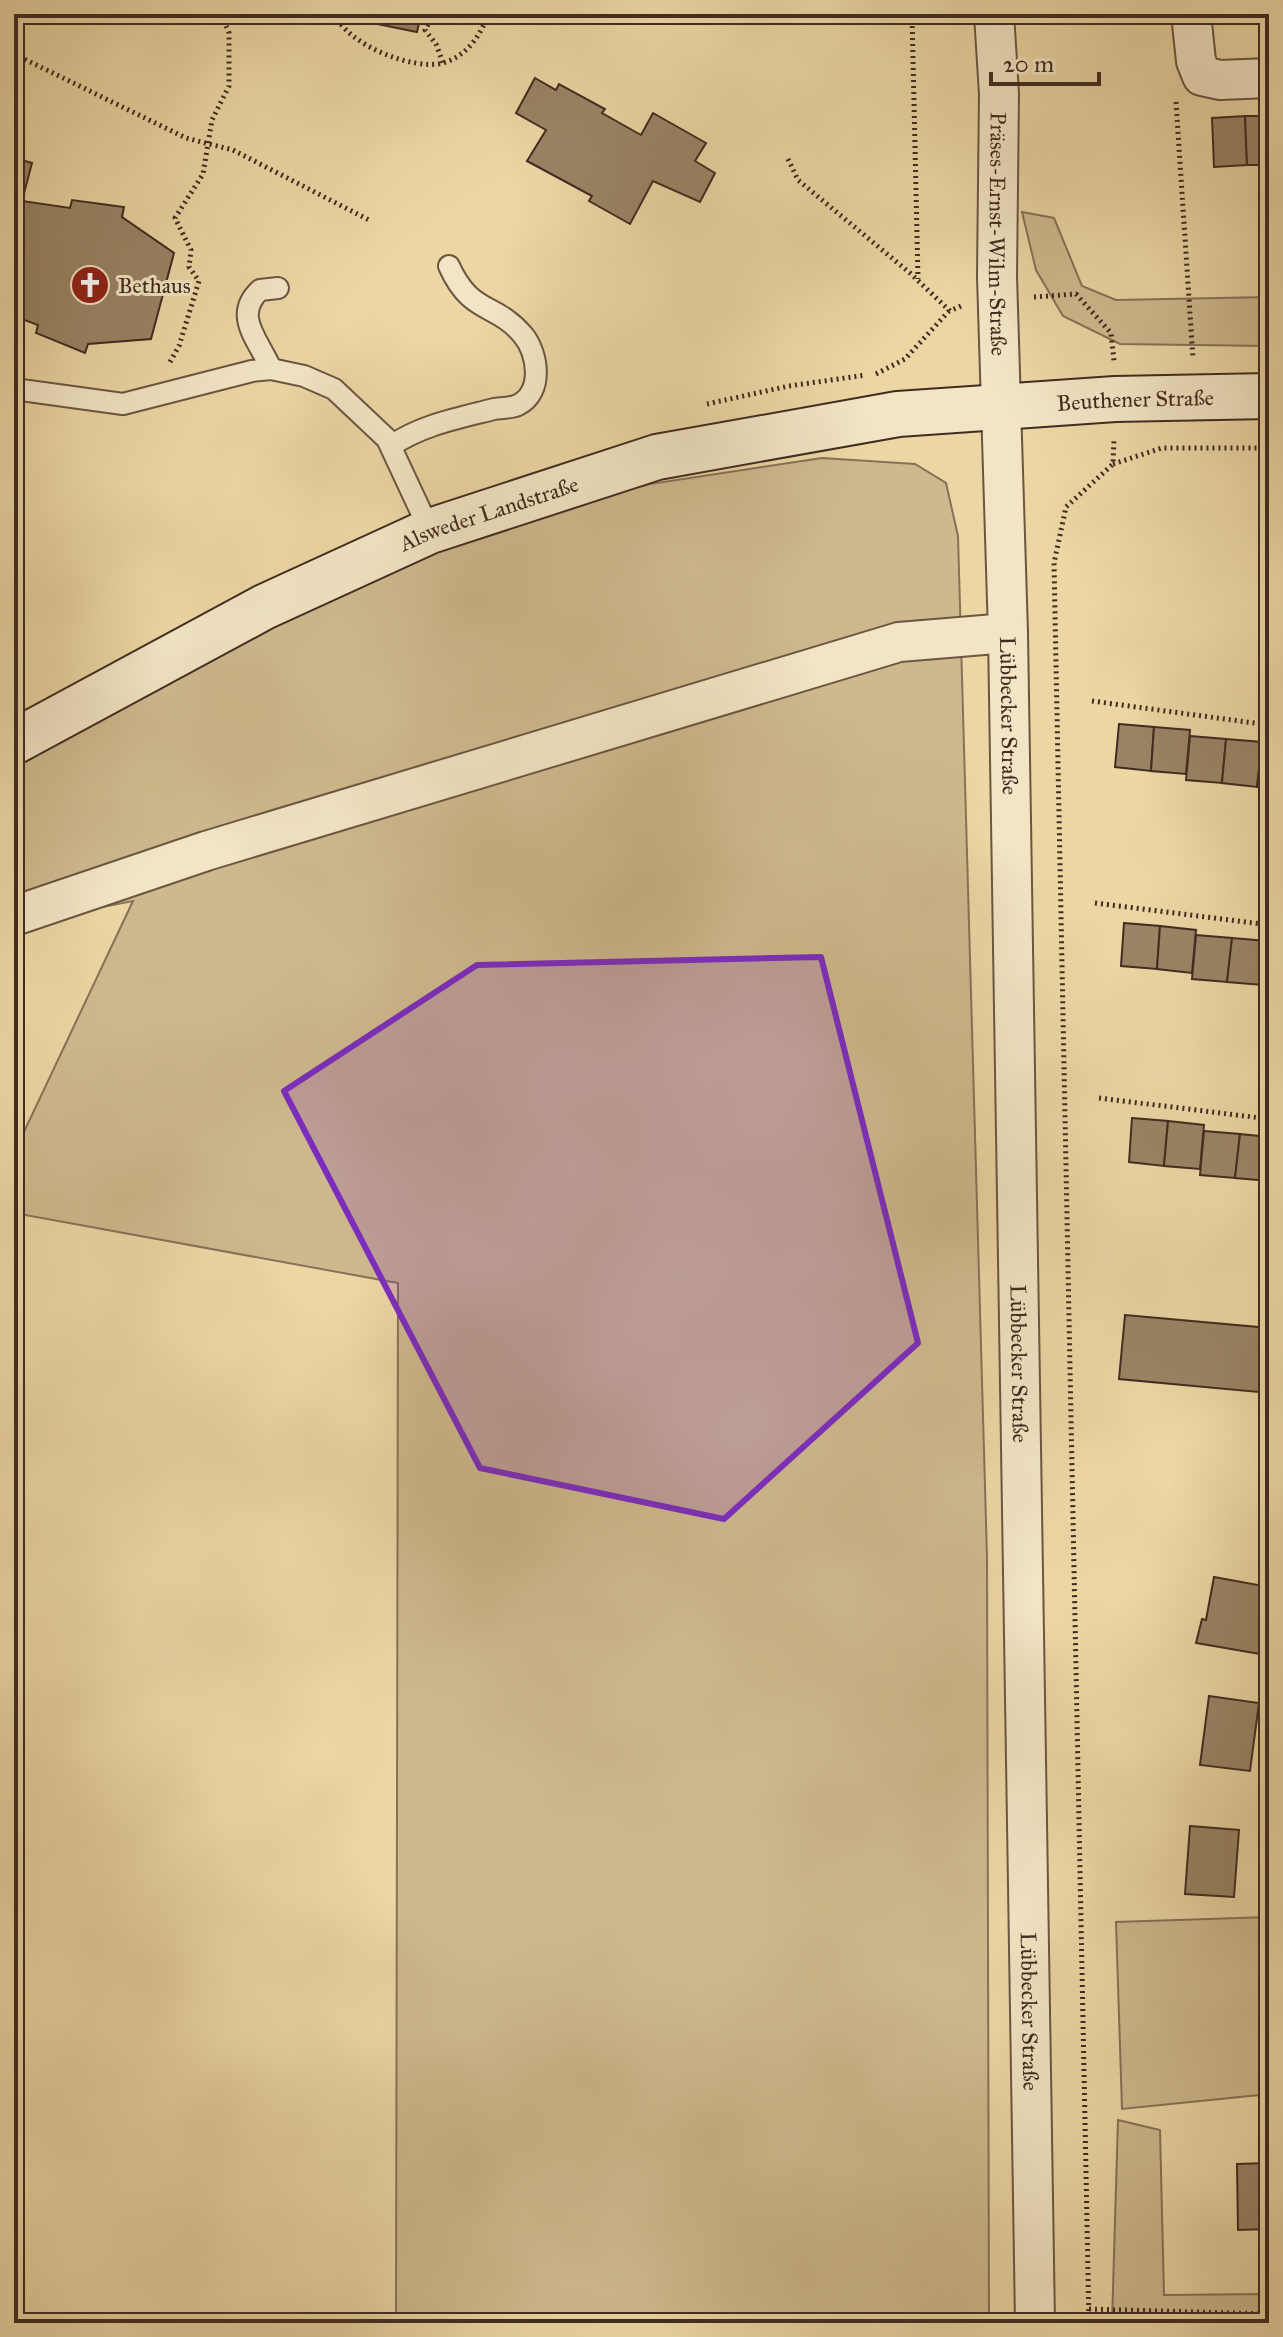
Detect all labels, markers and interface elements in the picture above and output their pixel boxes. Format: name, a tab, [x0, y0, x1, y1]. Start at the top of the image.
scale bar	[991, 36, 1099, 86]
text: 20 m	[1003, 49, 1054, 79]
street label: Präses-Ernst-Wilm-Straße	[983, 112, 1012, 356]
church icon: Bethaus	[69, 264, 111, 306]
place label: Bethaus	[118, 272, 191, 299]
street label: Beuthener Straße	[1056, 384, 1214, 417]
street label: Alsweder Landstraße	[394, 471, 582, 558]
street label: Lübbecker Straße	[994, 636, 1024, 795]
street label: Lübbecker Straße	[1004, 1284, 1034, 1443]
street label: Lübbecker Straße	[1015, 1932, 1044, 2091]

